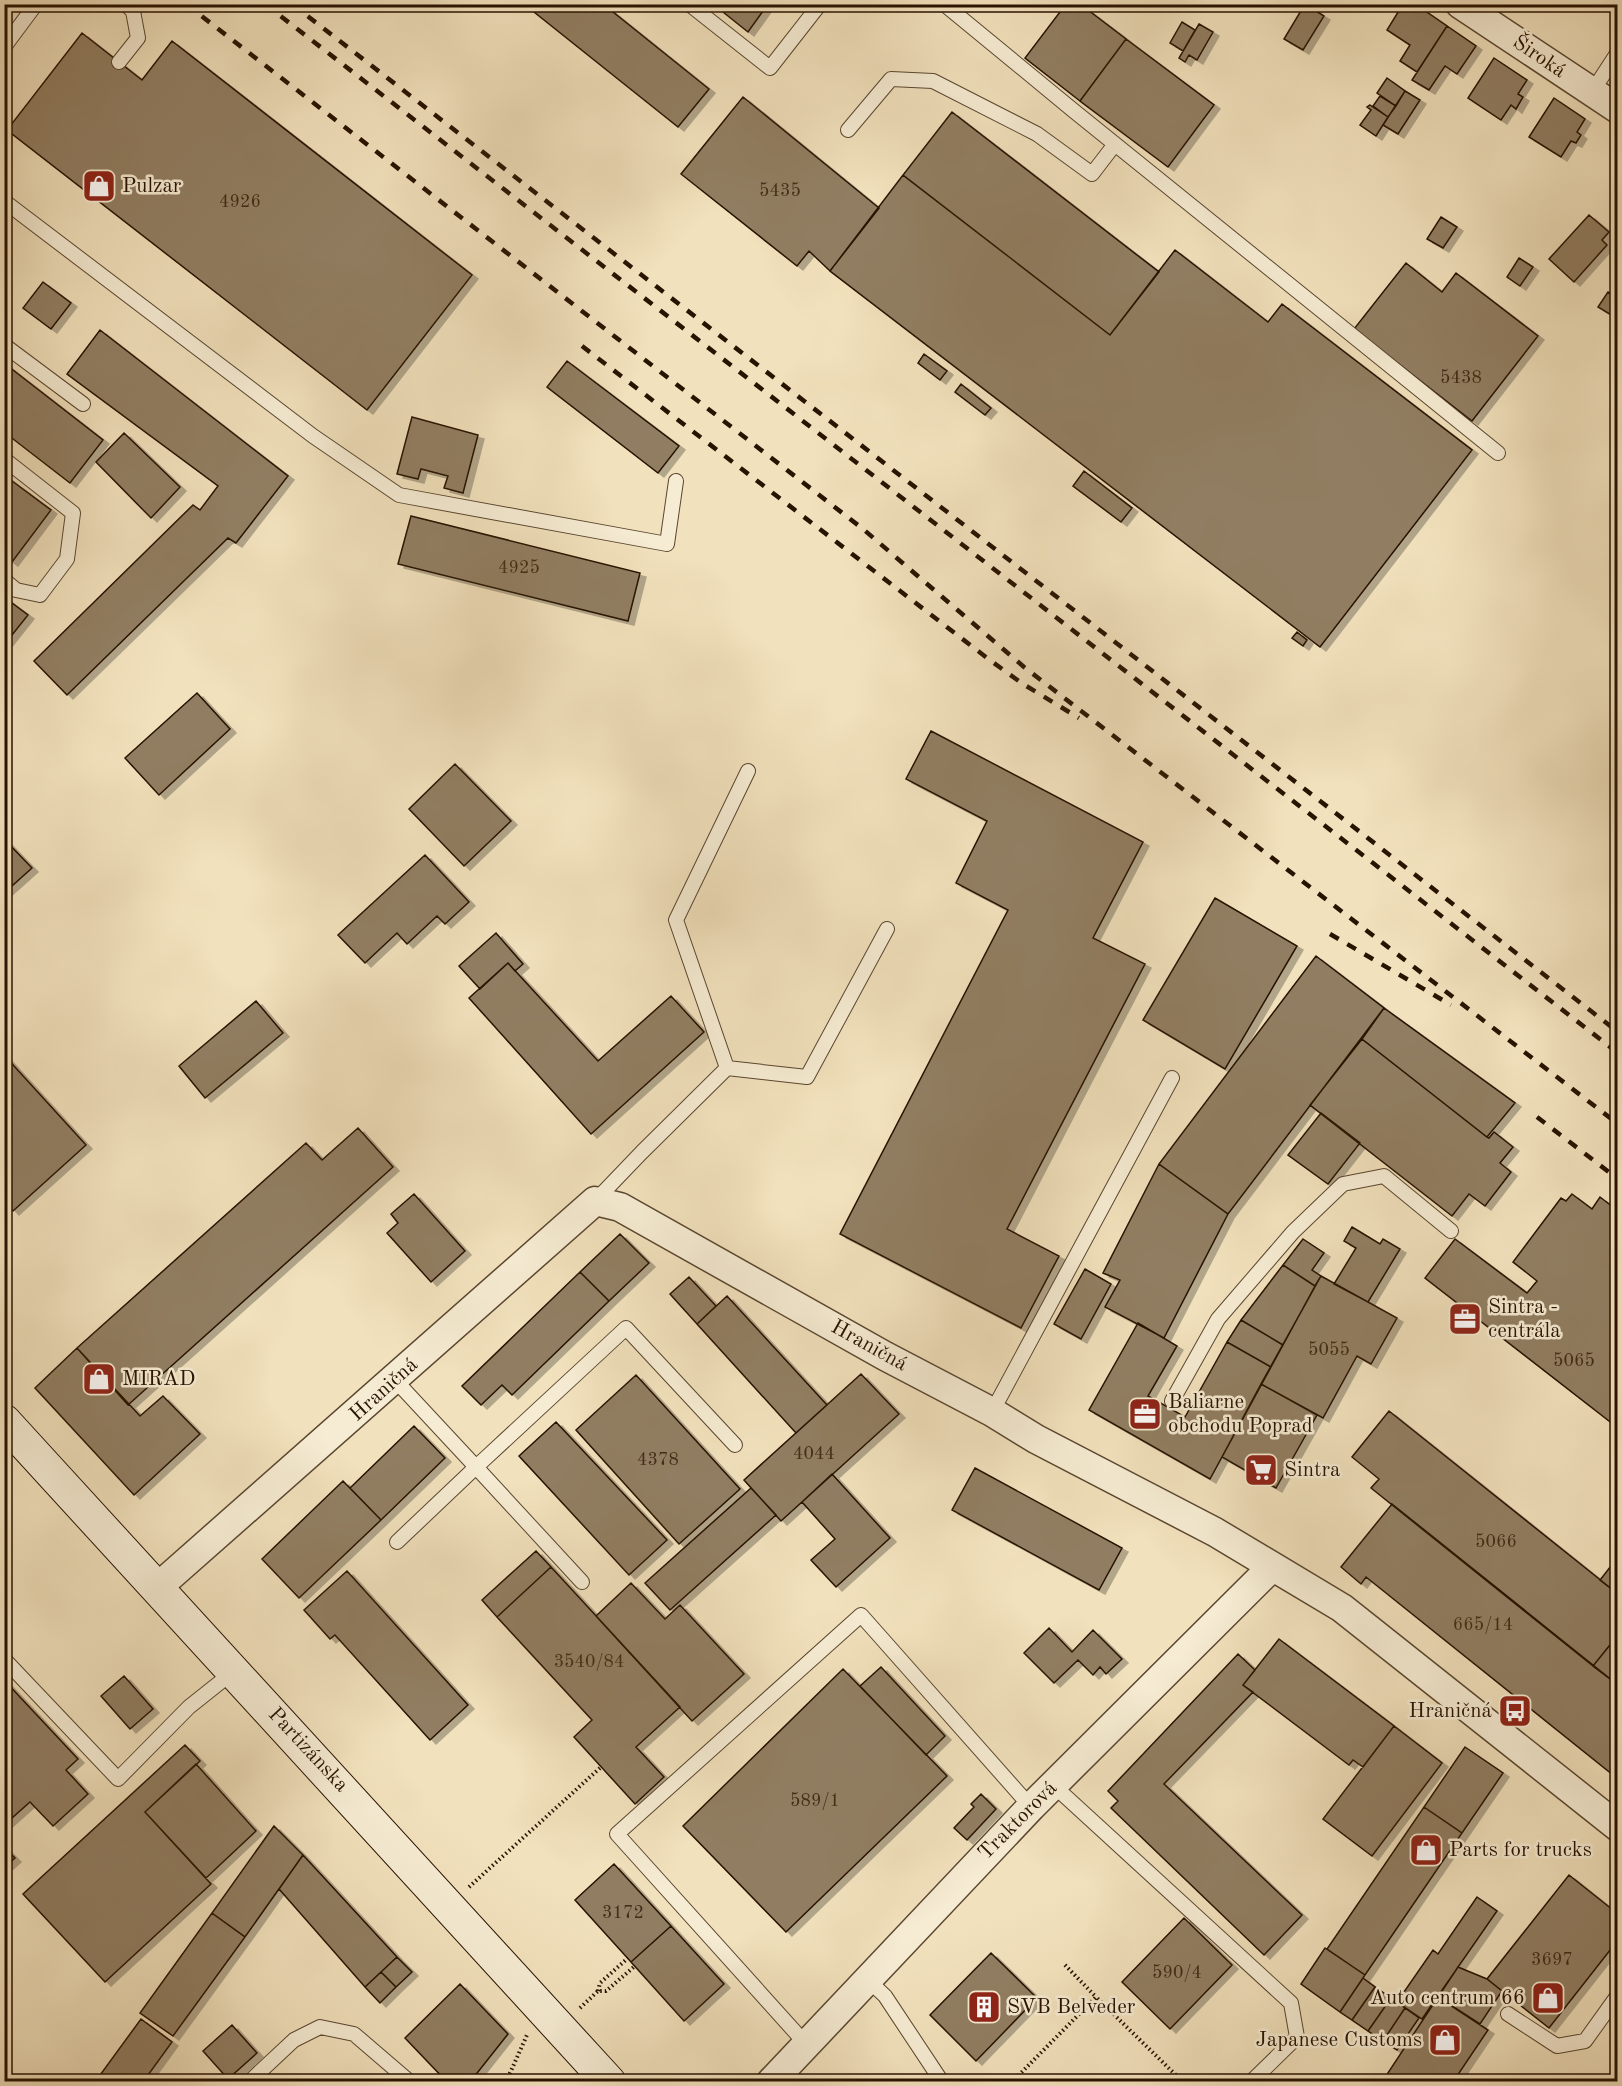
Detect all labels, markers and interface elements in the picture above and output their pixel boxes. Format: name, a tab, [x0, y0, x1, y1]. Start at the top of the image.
street label: Široká	[1509, 28, 1572, 82]
shop icon: Pulzar	[81, 168, 117, 204]
place label: Pulzar	[122, 176, 182, 197]
house number: 5435	[759, 182, 801, 200]
house number: 4926	[219, 193, 261, 211]
house number: 5438	[1440, 369, 1482, 387]
house number: 4925	[498, 559, 540, 577]
place label: Sintra - centrála	[1488, 1297, 1561, 1342]
office icon: Sintra - centrála	[1447, 1301, 1483, 1337]
street label: Hraničná	[827, 1317, 911, 1375]
house number: 5055	[1308, 1341, 1350, 1359]
house number: 5065	[1553, 1352, 1595, 1370]
street label: Hraničná	[346, 1354, 422, 1426]
shop icon: MIRAD	[81, 1361, 117, 1397]
place label: MIRAD	[122, 1369, 195, 1390]
place label: Baliarne obchodu Poprad	[1168, 1392, 1313, 1437]
office icon: Baliarne obchodu Poprad	[1127, 1396, 1163, 1432]
house number: 4044	[793, 1445, 835, 1463]
house number: 4378	[637, 1451, 679, 1469]
supermarket icon: Sintra	[1243, 1452, 1279, 1488]
place label: Sintra	[1284, 1460, 1340, 1481]
house number: 5066	[1475, 1533, 1517, 1551]
house number: 665/14	[1453, 1616, 1513, 1634]
house number: 3540/84	[554, 1653, 624, 1671]
bus stop icon: Hraničná	[1497, 1693, 1533, 1729]
place label: Hraničná	[1409, 1701, 1492, 1722]
street label: Partizánska	[264, 1704, 352, 1796]
street label: Traktorová	[975, 1778, 1061, 1864]
house number: 589/1	[790, 1792, 840, 1810]
shop icon: Parts for trucks	[1408, 1832, 1444, 1868]
place label: Parts for trucks	[1449, 1840, 1592, 1861]
house number: 3172	[602, 1904, 644, 1922]
house number: 3697	[1531, 1951, 1573, 1969]
house number: 590/4	[1152, 1964, 1202, 1982]
shop icon: Auto centrum 66	[1530, 1980, 1566, 2016]
place label: Auto centrum 66	[1370, 1988, 1525, 2009]
building icon: SVB Belveder	[966, 1989, 1002, 2025]
place label: SVB Belveder	[1007, 1997, 1136, 2018]
shop icon: Japanese Customs	[1427, 2022, 1463, 2058]
place label: Japanese Customs	[1255, 2030, 1422, 2051]

